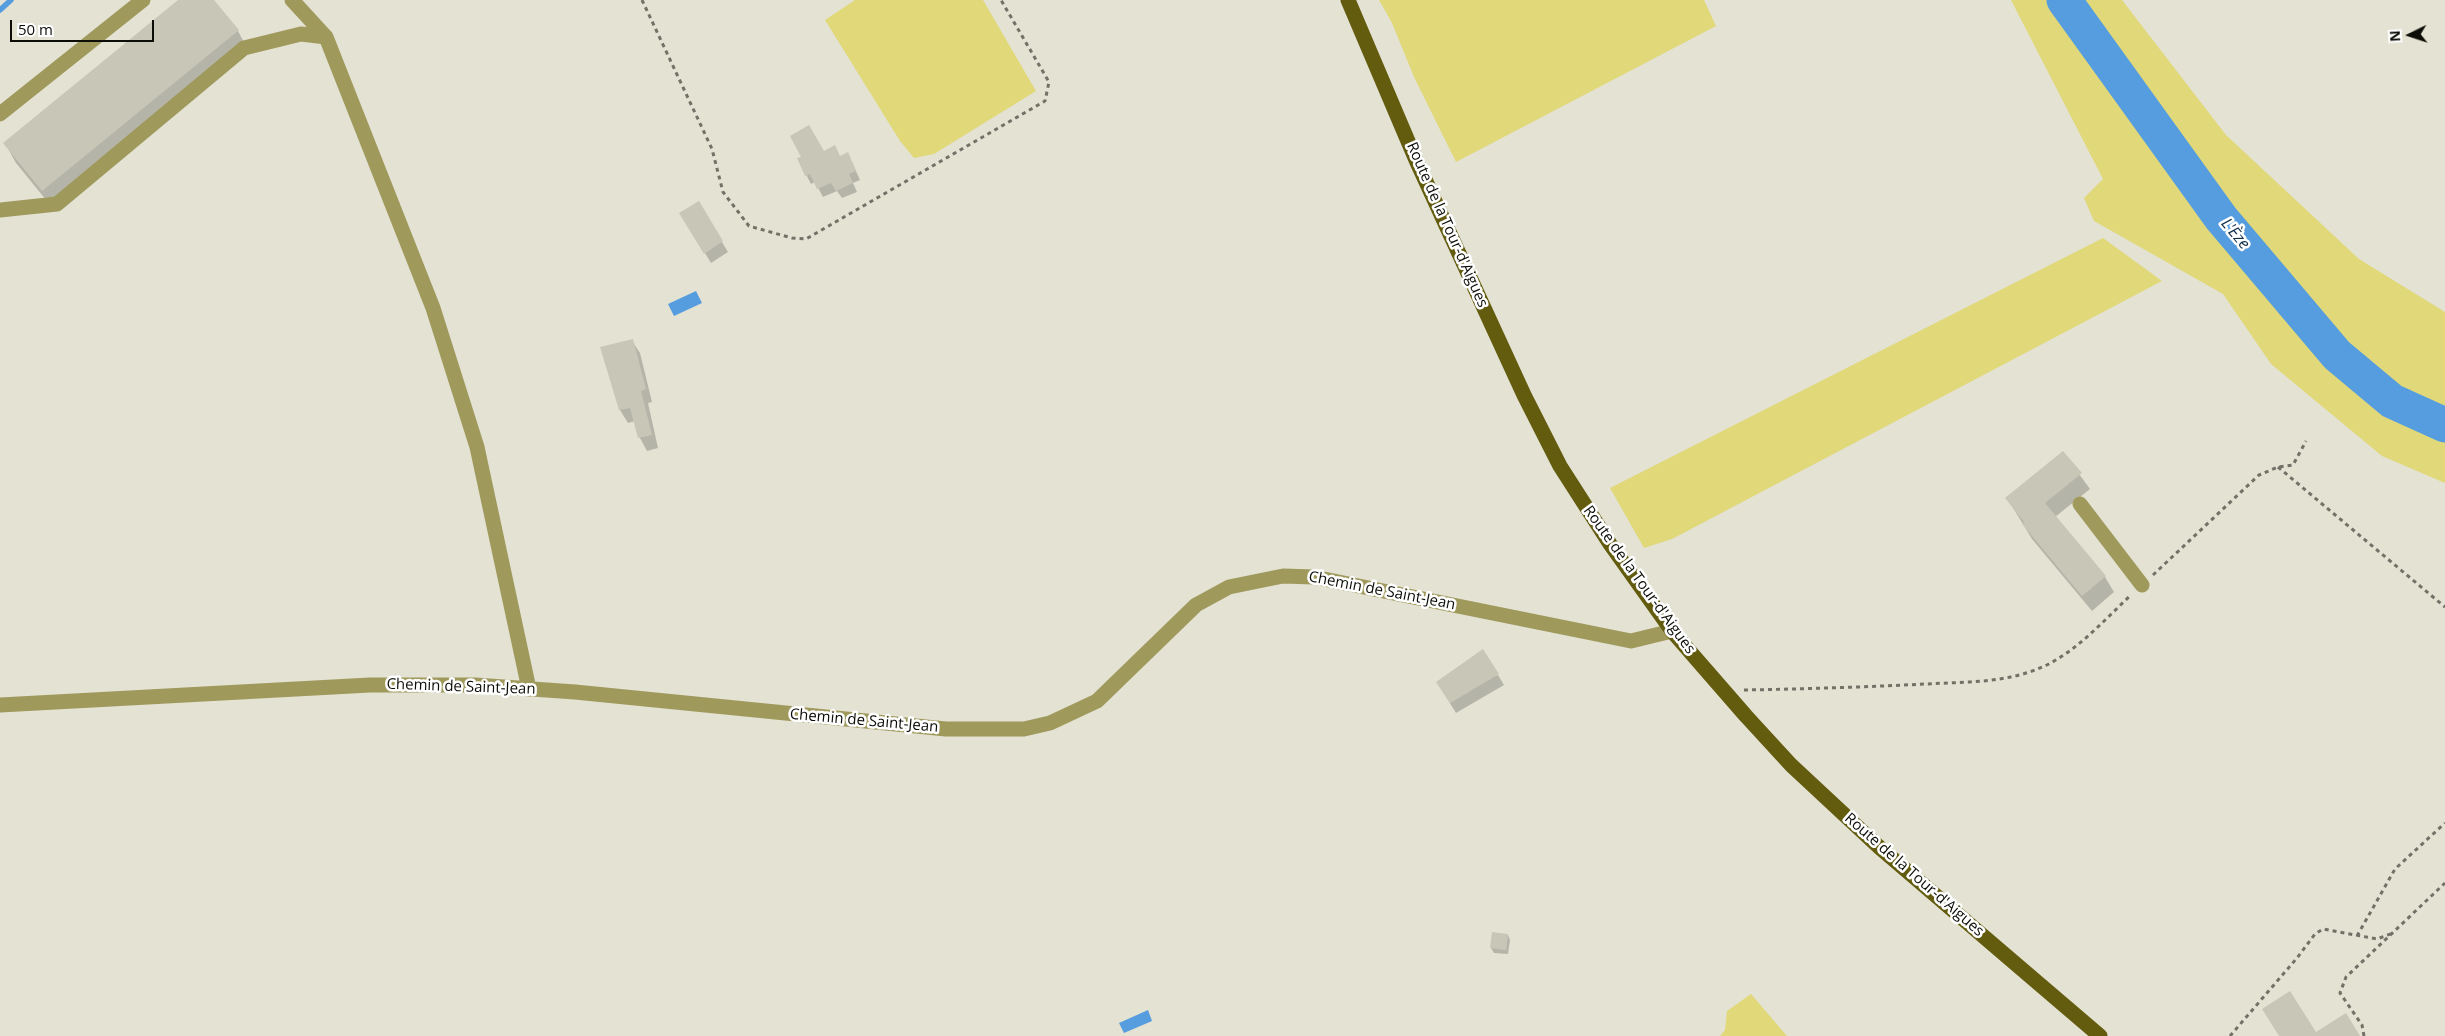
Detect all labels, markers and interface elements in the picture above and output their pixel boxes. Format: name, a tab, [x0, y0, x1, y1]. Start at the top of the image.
scale bar	[12, 10, 156, 42]
north arrow	[2385, 10, 2435, 60]
text: 50 m	[18, 19, 53, 39]
text: N	[2385, 30, 2404, 42]
street label: Route de la Tour-d'Aigues	[1402, 140, 1492, 310]
water label: L'Èze	[2217, 215, 2253, 253]
street label: Route de la Tour-d'Aigues	[1579, 502, 1699, 658]
street label: Chemin de Saint-Jean	[1307, 568, 1457, 614]
street label: Chemin de Saint-Jean	[386, 675, 536, 699]
street label: Chemin de Saint-Jean	[789, 706, 939, 736]
street label: Route de la Tour-d'Aigues	[1841, 810, 1987, 940]

